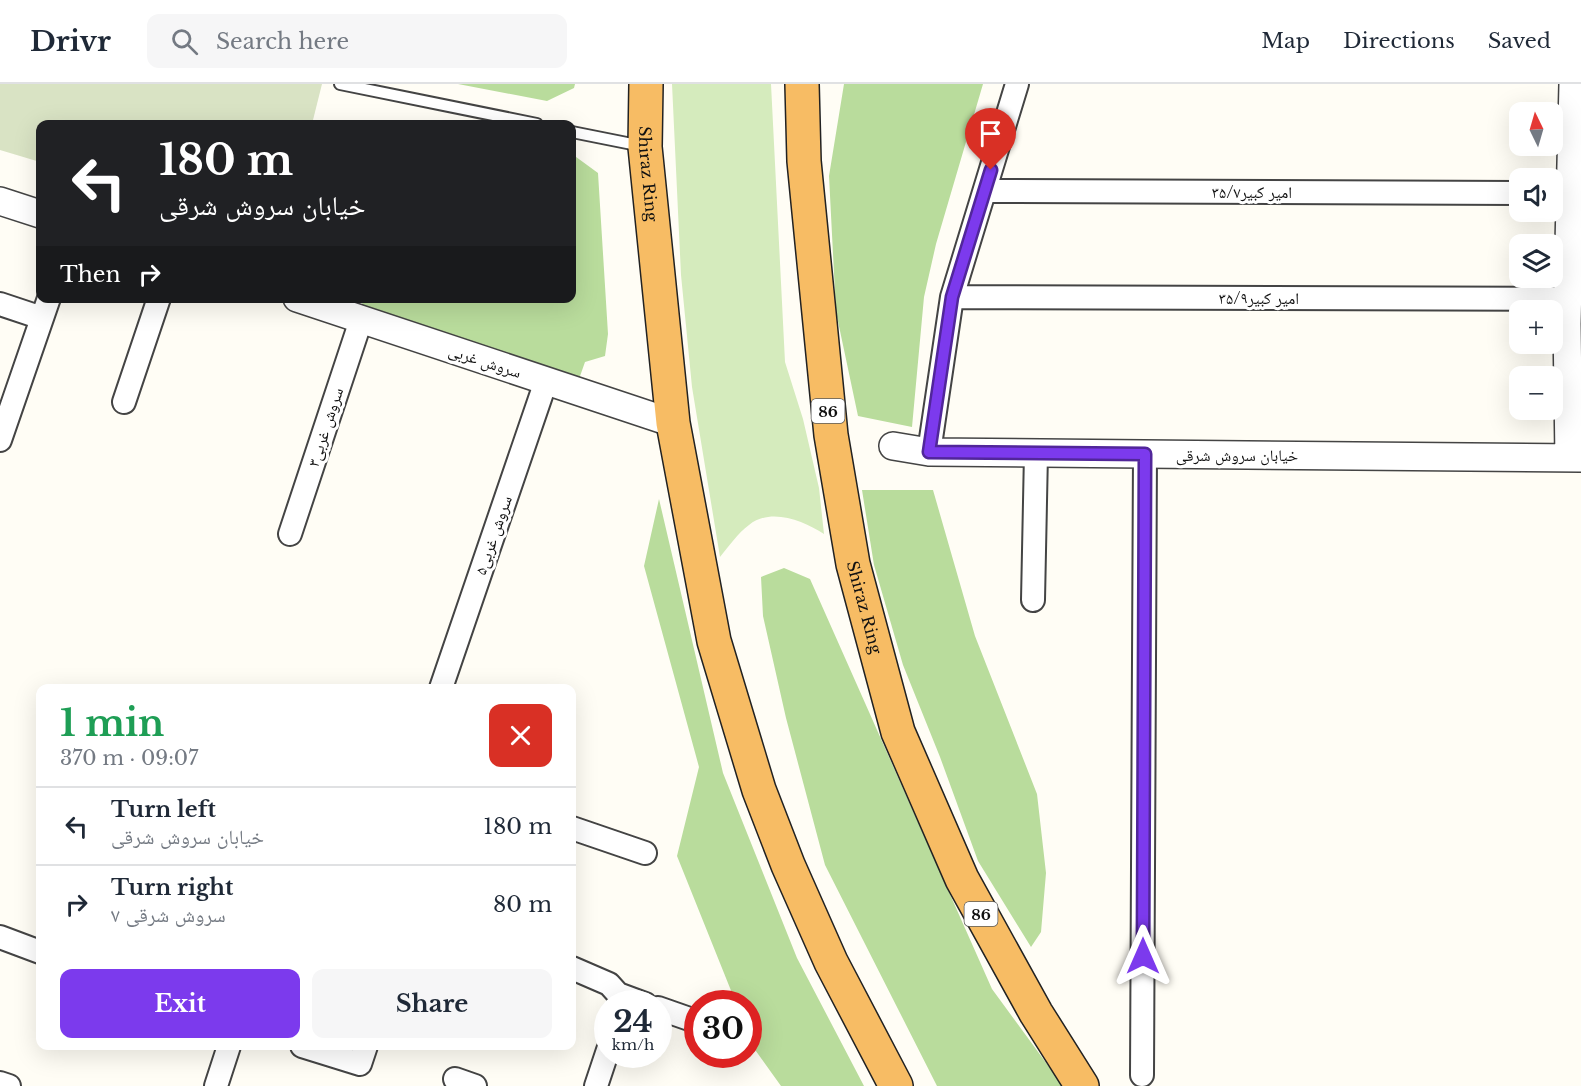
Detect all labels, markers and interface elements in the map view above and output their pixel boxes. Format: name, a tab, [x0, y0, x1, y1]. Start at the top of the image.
search box	[147, 14, 567, 68]
text: Drivr	[30, 24, 111, 59]
icon: search	[168, 25, 201, 58]
text: Search here	[216, 28, 349, 55]
text: Map	[1261, 28, 1310, 54]
text: Directions	[1343, 28, 1455, 54]
text: Saved	[1488, 28, 1551, 54]
north arrow	[1509, 102, 1563, 156]
map controls	[1509, 102, 1563, 420]
pin	[965, 108, 1016, 170]
icon: arrive	[974, 117, 1007, 150]
street label: Shiraz Ring	[635, 126, 663, 223]
text: 180 m	[159, 134, 293, 186]
icon: left	[60, 144, 138, 222]
button: sound	[1509, 168, 1563, 222]
street label: امیر کبیر۳۵/۷	[1212, 182, 1292, 202]
text: خیابان سروش شرقی	[159, 189, 366, 222]
button: layers	[1509, 234, 1563, 288]
icon: right	[133, 258, 166, 291]
text: Then	[60, 261, 121, 288]
street label: امیر کبیر۳۵/۹	[1219, 288, 1299, 308]
button: +	[1509, 300, 1563, 354]
street label: سروش غربی	[446, 340, 524, 383]
button: −	[1509, 366, 1563, 420]
street label: سروش غربی۳	[303, 385, 348, 470]
road number: 86	[812, 399, 844, 423]
street label: خیابان سروش شرقی	[1176, 445, 1298, 466]
street label: سروش غربی۵	[470, 493, 517, 578]
street label: Shiraz Ring	[843, 559, 887, 656]
text: 1 min	[60, 701, 164, 746]
button: close	[489, 704, 552, 767]
text: 370 m · 09:07	[60, 746, 198, 770]
text: Turn left	[111, 796, 216, 823]
icon: left	[60, 810, 93, 843]
text: 180 m	[483, 813, 552, 840]
text: خیابان سروش شرقی	[111, 825, 264, 849]
text: Turn right	[111, 874, 233, 901]
icon: right	[60, 888, 93, 921]
text: 80 m	[493, 891, 552, 918]
road number: 86	[964, 902, 998, 926]
text: سروش شرقی ۷	[111, 903, 226, 927]
position arrow	[1111, 924, 1175, 988]
button: Exit	[60, 969, 300, 1038]
button: Share	[312, 969, 552, 1038]
speed limit sign: 30	[684, 990, 762, 1068]
text: 24	[613, 1003, 653, 1040]
text: km/h	[612, 1035, 654, 1054]

